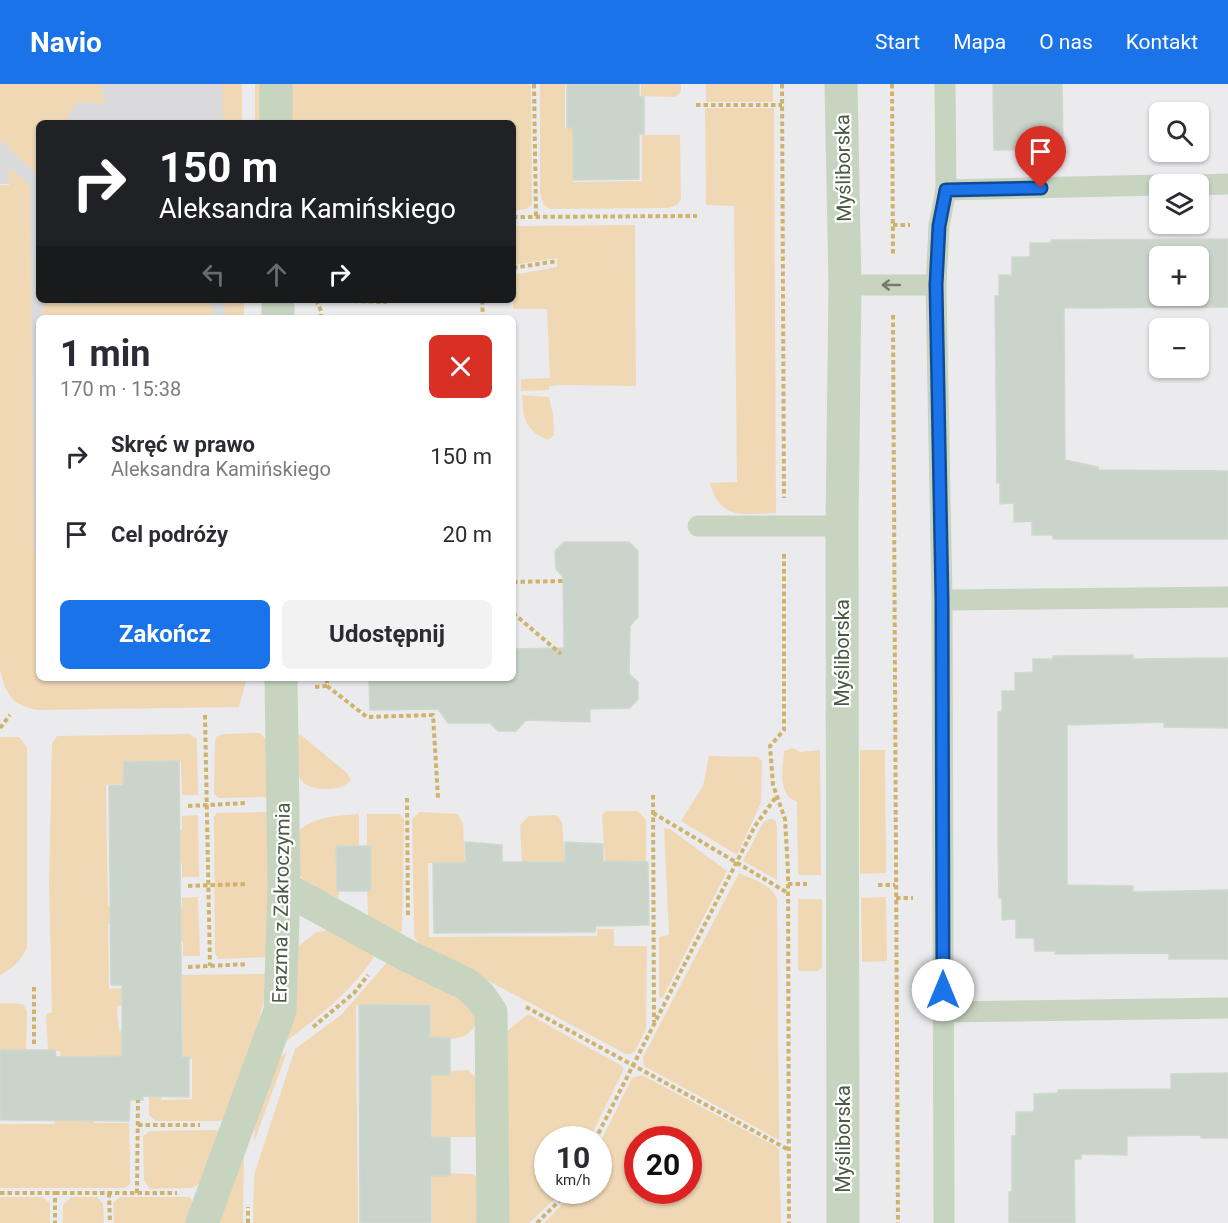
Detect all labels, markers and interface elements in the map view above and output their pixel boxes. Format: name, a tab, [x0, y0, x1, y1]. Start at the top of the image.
text: Navio	[30, 26, 102, 59]
text: Start	[875, 30, 920, 54]
text: Mapa	[953, 30, 1006, 54]
text: O nas	[1039, 30, 1093, 54]
text: Kontakt	[1126, 30, 1198, 54]
map controls	[1149, 102, 1209, 378]
button: search	[1149, 102, 1209, 162]
street label: Myśliborska	[830, 114, 856, 222]
pin	[1015, 126, 1066, 188]
icon: arrive	[1024, 135, 1057, 168]
text: 150 m	[159, 143, 278, 192]
icon: right	[60, 144, 138, 222]
button: layers	[1149, 174, 1209, 234]
text: Aleksandra Kamińskiego	[159, 193, 456, 225]
button: +	[1149, 246, 1209, 306]
icon: left	[197, 258, 230, 291]
icon: ahead	[260, 258, 293, 291]
icon: right	[323, 258, 356, 291]
one-way arrow	[881, 279, 901, 291]
button: −	[1149, 318, 1209, 378]
text: 1 min	[60, 333, 151, 375]
button: close	[429, 335, 492, 398]
text: 170 m · 15:38	[60, 377, 181, 401]
text: Skręć w prawo	[111, 432, 255, 457]
icon: right	[60, 440, 93, 473]
text: 150 m	[430, 444, 492, 469]
text: Aleksandra Kamińskiego	[111, 457, 331, 481]
icon: arrive	[60, 518, 93, 551]
text: Cel podróży	[111, 522, 228, 547]
text: 20 m	[443, 522, 492, 547]
street label: Myśliborska	[830, 599, 854, 707]
button: Zakończ	[60, 600, 270, 669]
button: Udostępnij	[282, 600, 492, 669]
street label: Erazma z Zakroczymia	[267, 802, 295, 1004]
position arrow	[911, 958, 975, 1022]
street label: Myśliborska	[831, 1085, 855, 1193]
speed limit sign: 20	[624, 1126, 702, 1204]
text: 10	[556, 1140, 590, 1175]
text: km/h	[555, 1171, 591, 1189]

